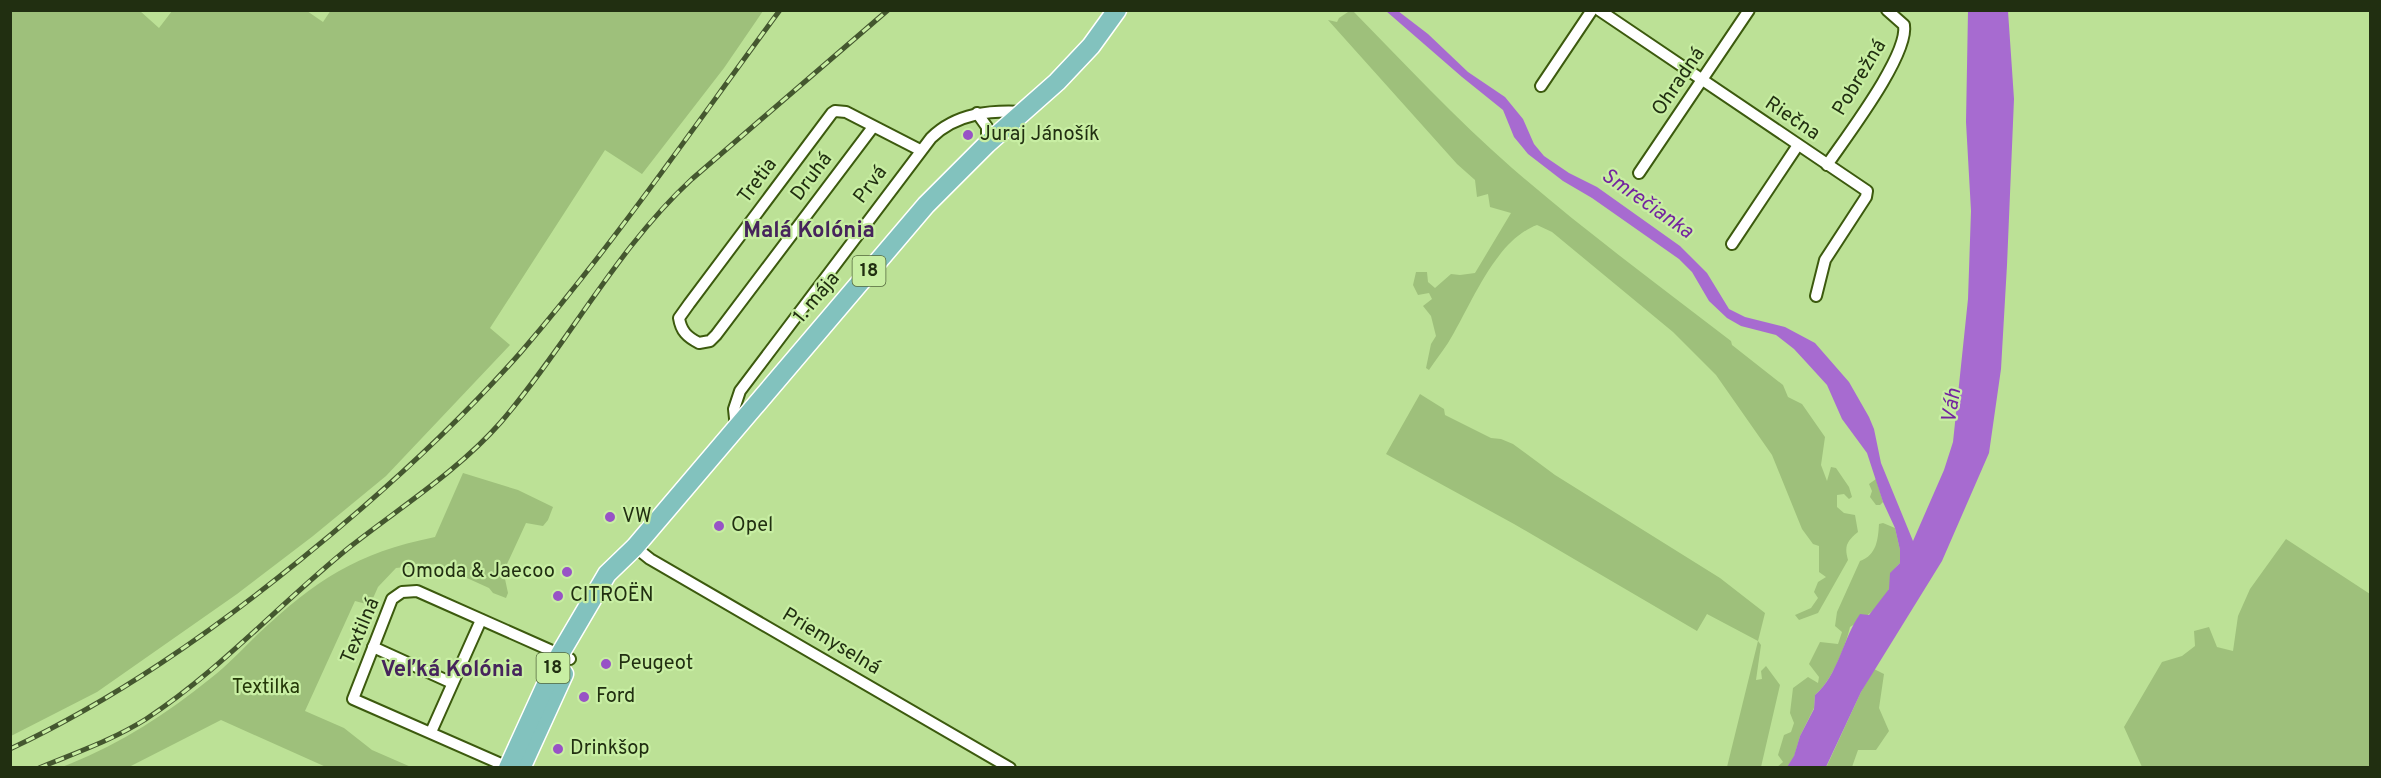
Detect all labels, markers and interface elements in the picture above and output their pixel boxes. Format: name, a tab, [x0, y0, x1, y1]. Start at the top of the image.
street label: Pobrežná	[1827, 35, 1893, 121]
street label: Ohradná	[1647, 43, 1711, 121]
street label: Riečna	[1759, 91, 1825, 147]
place label: Juraj Jánošík	[980, 122, 1100, 148]
marker: Juraj Jánošík	[961, 128, 975, 142]
street label: Druhá	[785, 147, 839, 207]
street label: Tretia	[732, 153, 784, 209]
street label: Prvá	[848, 161, 894, 209]
water label: Smrečianka	[1596, 162, 1698, 246]
district label: Malá Kolónia	[743, 218, 875, 245]
road number: 18	[852, 256, 886, 286]
street label: 1. mája	[788, 267, 846, 329]
water label: Váh	[1936, 386, 1968, 426]
place label: VW	[622, 504, 652, 530]
marker: VW	[603, 510, 617, 524]
place label: Opel	[731, 513, 773, 539]
marker: Opel	[712, 519, 726, 533]
place label: Omoda & Jaecoo	[401, 559, 555, 585]
marker: Omoda & Jaecoo	[560, 565, 574, 579]
place label: CITROËN	[570, 582, 654, 609]
marker: CITROËN	[551, 589, 565, 603]
street label: Textilná	[335, 594, 387, 668]
street label: Priemyselná	[777, 602, 885, 682]
place label: Peugeot	[618, 651, 693, 677]
road number: 18	[536, 653, 570, 683]
district label: Veľká Kolónia	[381, 657, 523, 684]
marker: Peugeot	[599, 657, 613, 671]
park label: Textilka	[232, 675, 300, 701]
place label: Ford	[596, 684, 635, 710]
marker: Ford	[577, 690, 591, 704]
place label: Drinkšop	[570, 736, 650, 762]
marker: Drinkšop	[551, 742, 565, 756]

